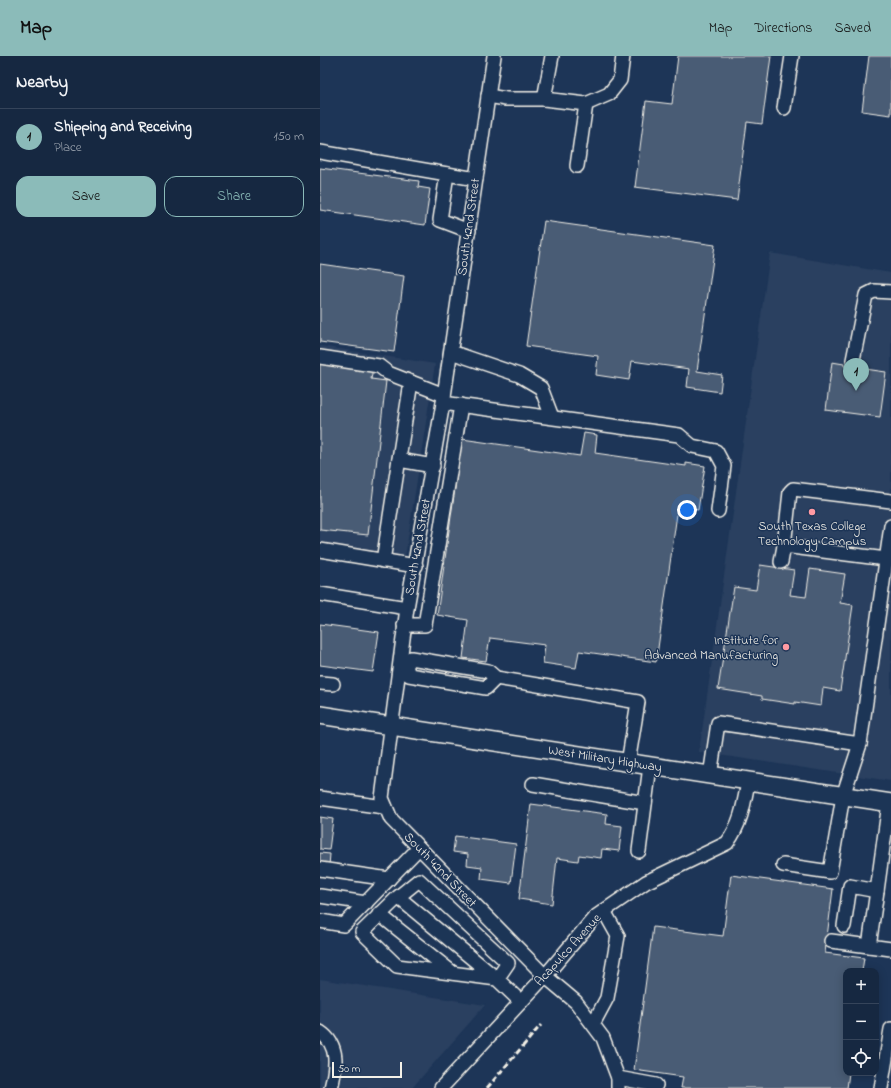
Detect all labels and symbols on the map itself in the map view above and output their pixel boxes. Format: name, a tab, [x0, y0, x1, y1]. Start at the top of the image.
street label: South 42nd Street	[453, 177, 485, 277]
pin: 1	[843, 358, 869, 391]
street label: South 42nd Street	[400, 497, 436, 597]
your location	[677, 500, 697, 520]
marker: South Texas College Technology Campus	[807, 507, 817, 517]
place label: South Texas College Technology Campus	[758, 517, 867, 552]
place label: Institute for Advanced Manufacturing	[644, 631, 779, 666]
marker: Institute for Advanced Manufacturing	[781, 642, 791, 652]
street label: West Military Highway	[547, 741, 663, 778]
street label: South 42nd Street	[399, 828, 481, 912]
street label: Acapulco Avenue	[530, 909, 606, 991]
scale bar	[332, 1060, 402, 1079]

